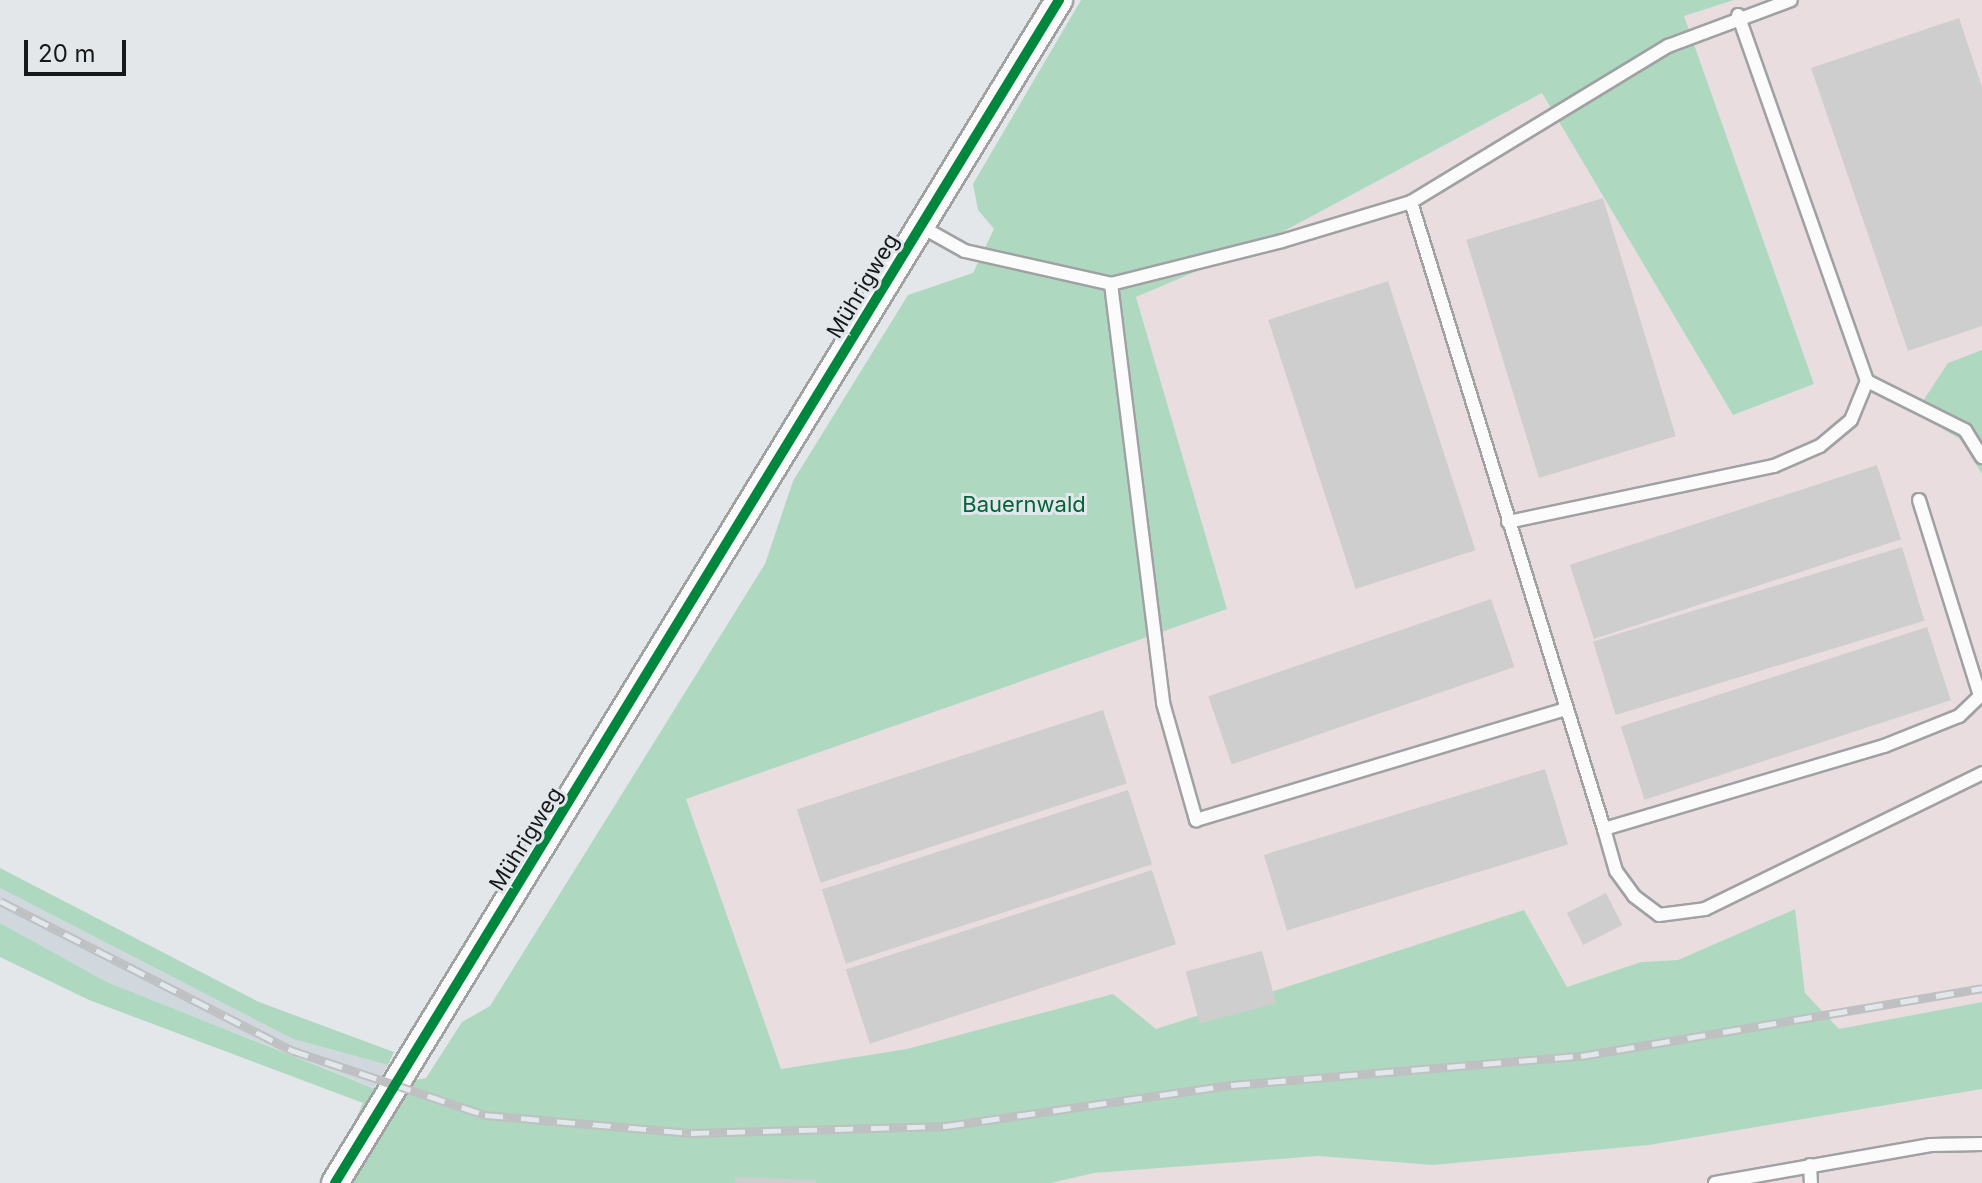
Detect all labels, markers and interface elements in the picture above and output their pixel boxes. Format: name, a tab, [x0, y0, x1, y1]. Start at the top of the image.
scale bar	[28, 24, 130, 74]
text: 20 m	[38, 39, 96, 68]
street label: Mührigweg	[821, 229, 905, 343]
park label: Bauernwald	[962, 492, 1086, 518]
street label: Mührigweg	[484, 782, 568, 896]

